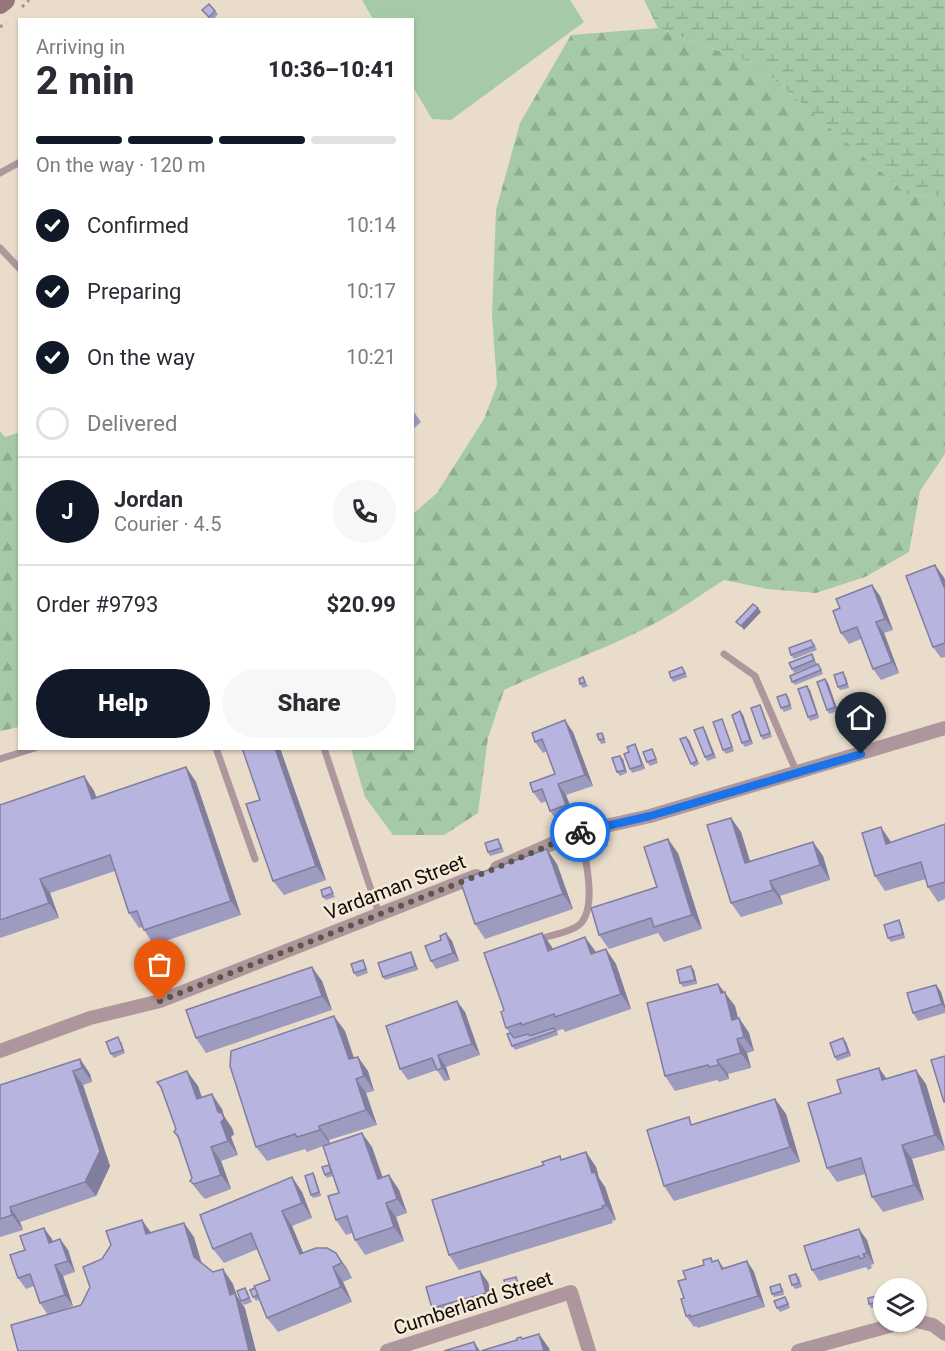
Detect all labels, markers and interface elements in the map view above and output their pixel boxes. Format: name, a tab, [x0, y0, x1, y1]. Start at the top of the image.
text: Arriving in	[36, 35, 125, 59]
text: 10:36–10:41	[268, 57, 396, 82]
text: 2 min	[36, 58, 134, 104]
text: On the way · 120 m	[36, 153, 205, 177]
icon: check	[36, 209, 69, 242]
text: Confirmed	[87, 213, 189, 238]
text: 10:14	[346, 213, 396, 237]
icon: check	[36, 275, 69, 308]
text: Preparing	[87, 279, 181, 304]
text: 10:17	[346, 279, 396, 303]
icon: check	[36, 341, 69, 374]
text: On the way	[87, 345, 195, 370]
text: 10:21	[346, 345, 396, 369]
text: Delivered	[87, 411, 177, 436]
button: phone	[333, 480, 396, 543]
text: Jordan	[114, 487, 183, 512]
text: J	[61, 499, 74, 524]
text: Courier · 4.5	[114, 512, 221, 536]
text: Order #9793	[36, 592, 158, 617]
text: $20.99	[327, 592, 396, 617]
button: Help	[36, 669, 210, 738]
button: Share	[222, 669, 396, 738]
pin	[835, 692, 886, 754]
icon: home	[844, 701, 877, 734]
courier	[550, 802, 610, 862]
icon: bike	[564, 816, 597, 849]
street label: Vardaman Street	[321, 849, 469, 925]
pin	[134, 939, 185, 1001]
icon: bag	[143, 948, 176, 981]
street label: Cumberland Street	[390, 1266, 556, 1340]
map controls	[873, 1278, 927, 1332]
button: layers	[873, 1278, 927, 1332]

